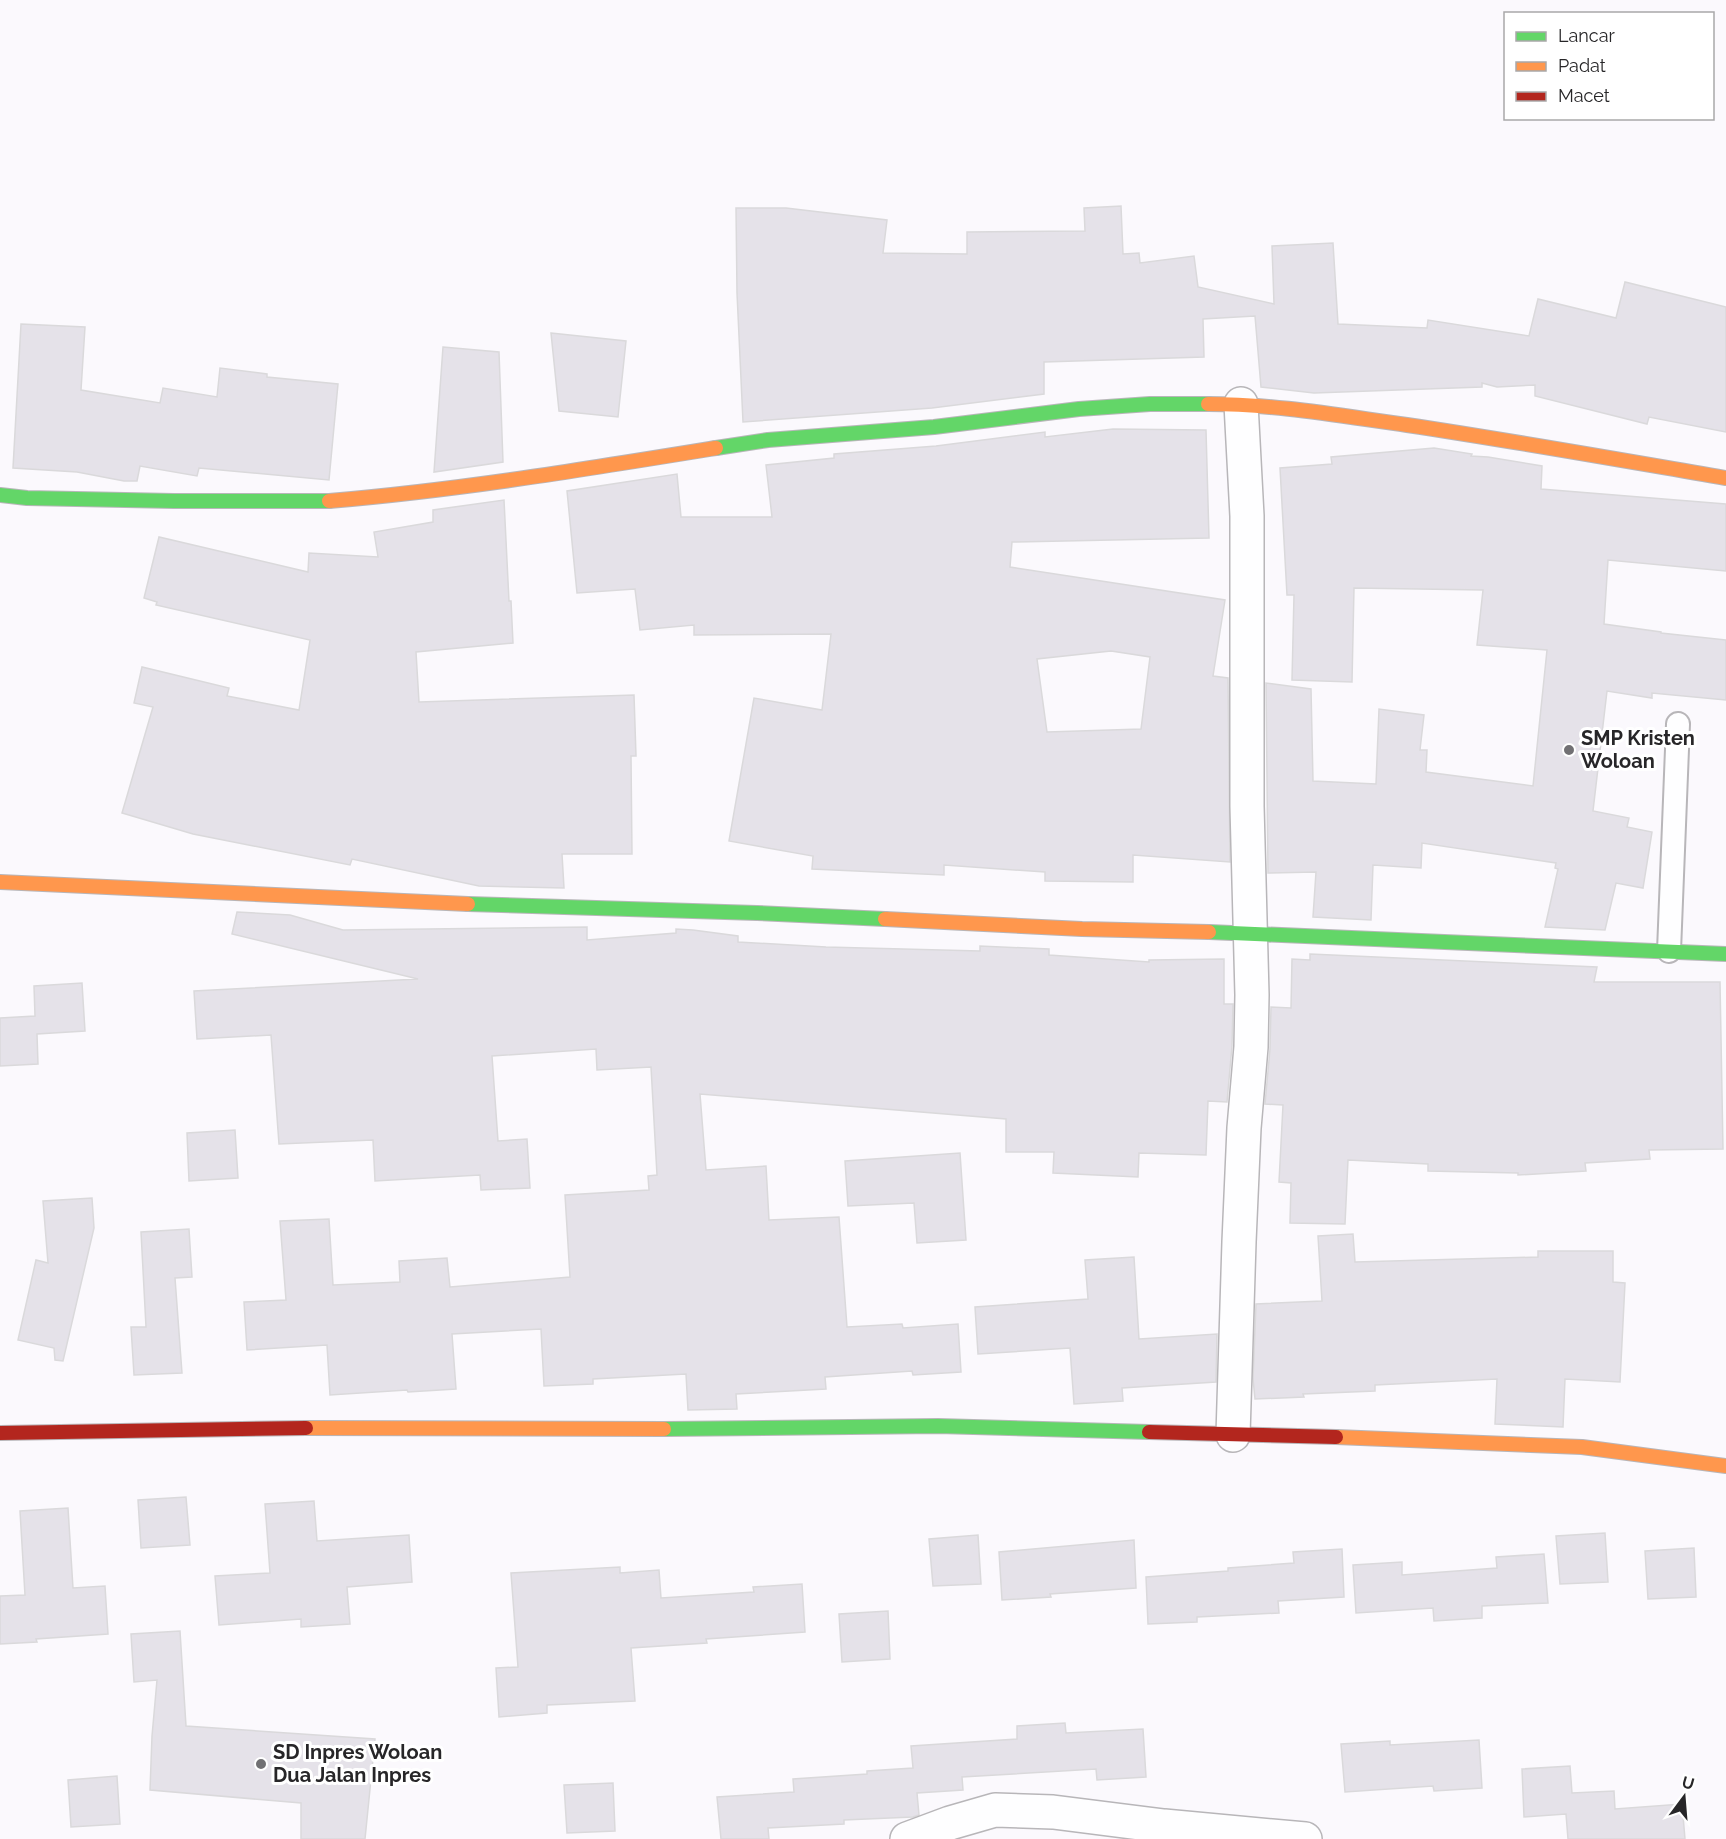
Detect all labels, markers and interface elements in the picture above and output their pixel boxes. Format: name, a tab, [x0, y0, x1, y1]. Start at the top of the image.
legend	[1504, 12, 1714, 120]
text: Lancar	[1558, 25, 1615, 46]
text: Padat	[1558, 55, 1606, 76]
text: Macet	[1558, 85, 1610, 106]
place label: SMP Kristen Woloan	[1581, 726, 1695, 773]
marker: SMP Kristen Woloan	[1562, 743, 1576, 757]
place label: SD Inpres Woloan Dua Jalan Inpres	[273, 1740, 442, 1787]
marker: SD Inpres Woloan Dua Jalan Inpres	[254, 1757, 268, 1771]
north arrow	[1654, 1767, 1714, 1827]
text: U	[1680, 1772, 1696, 1794]

